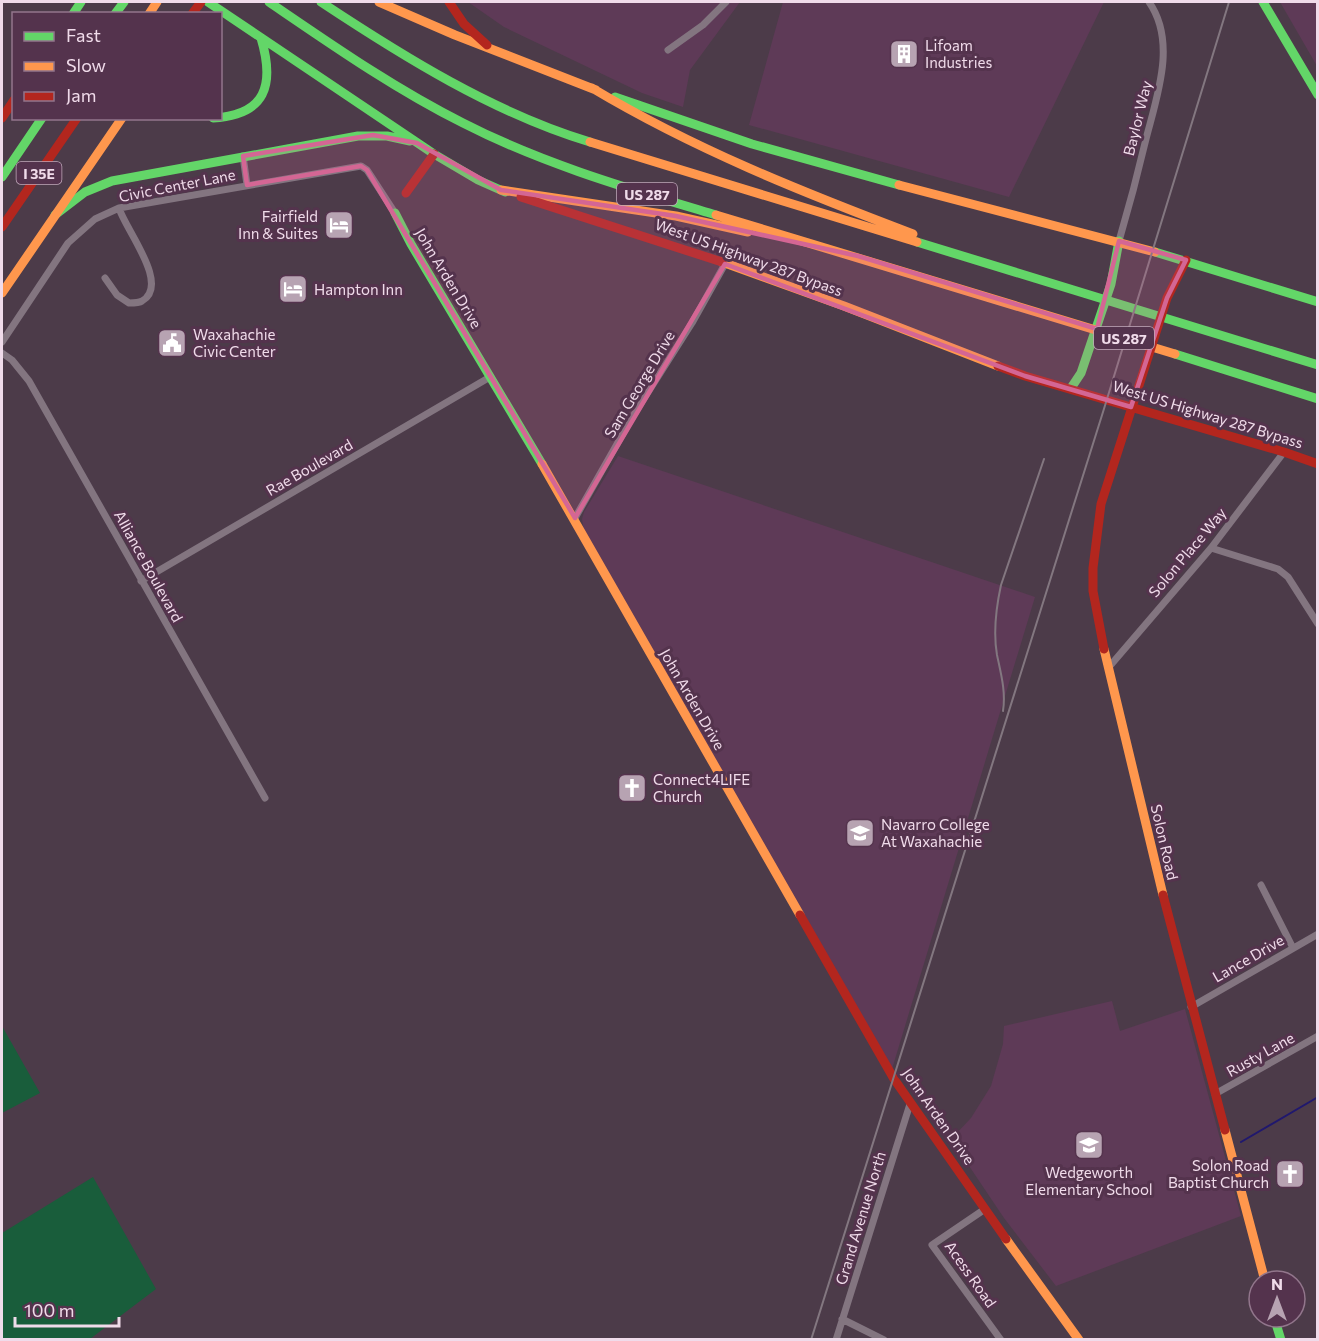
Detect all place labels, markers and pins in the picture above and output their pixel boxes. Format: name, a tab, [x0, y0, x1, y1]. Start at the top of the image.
place label: Lifoam Industries	[925, 36, 993, 71]
building icon: Lifoam Industries	[888, 38, 920, 70]
place label: Fairfield Inn & Suites	[238, 207, 318, 242]
hotel icon: Fairfield Inn & Suites	[323, 209, 355, 241]
hotel icon: Hampton Inn	[277, 273, 309, 305]
place label: Hampton Inn	[314, 280, 403, 298]
place label: Waxahachie Civic Center	[193, 325, 276, 360]
public building icon: Waxahachie Civic Center	[156, 327, 188, 359]
place label: Connect4LIFE Church	[653, 770, 750, 805]
church icon: Connect4LIFE Church	[616, 772, 648, 804]
place label: Navarro College At Waxahachie	[881, 815, 990, 850]
school or university icon: Navarro College At Waxahachie	[844, 817, 876, 849]
school or university icon: Wedgeworth Elementary School	[1073, 1129, 1105, 1161]
place label: Solon Road Baptist Church	[1168, 1156, 1269, 1191]
church icon: Solon Road Baptist Church	[1274, 1158, 1306, 1190]
place label: Wedgeworth Elementary School	[1025, 1163, 1153, 1198]

